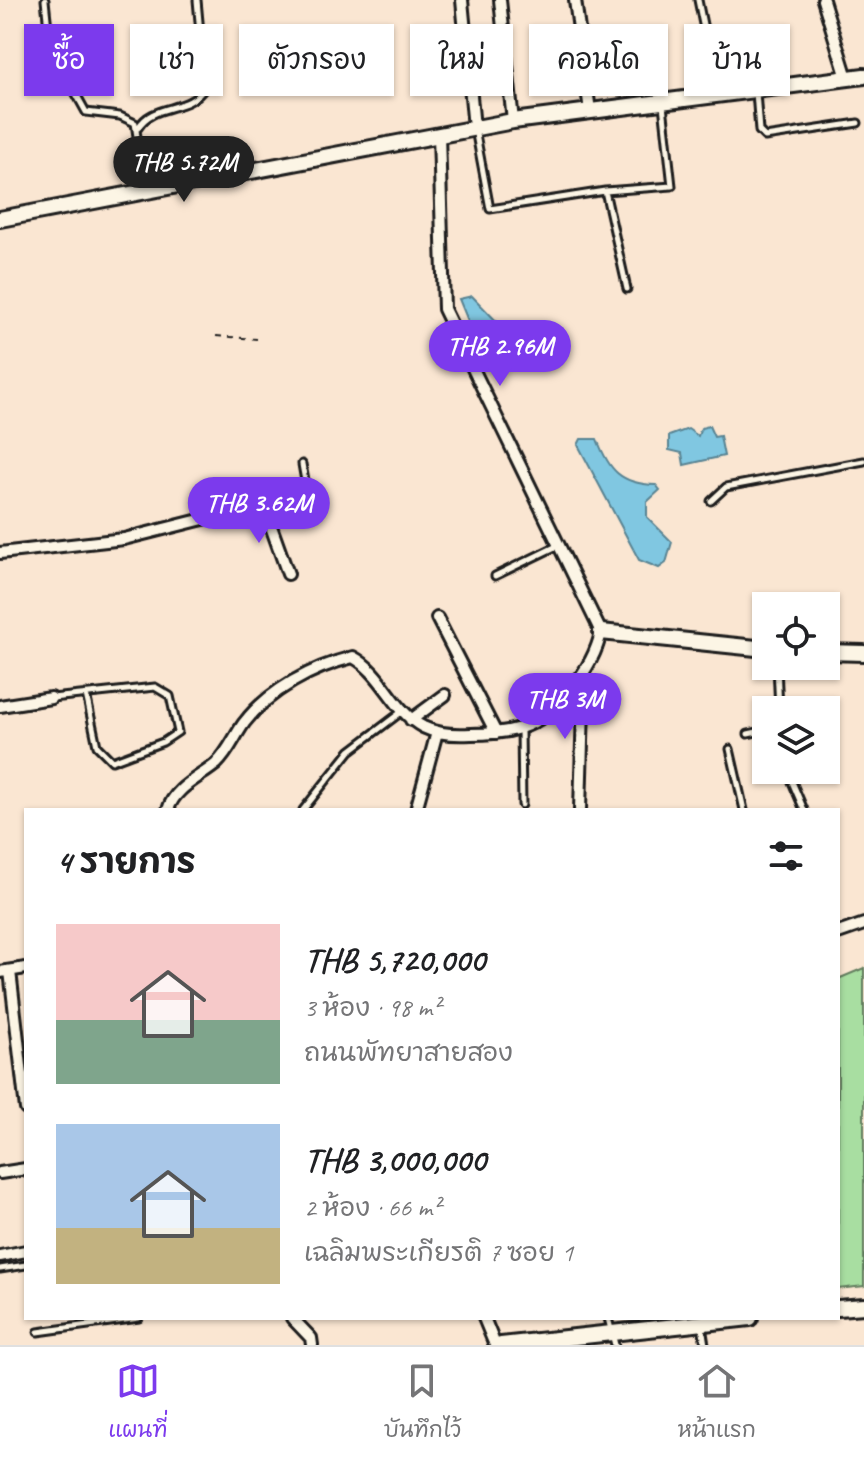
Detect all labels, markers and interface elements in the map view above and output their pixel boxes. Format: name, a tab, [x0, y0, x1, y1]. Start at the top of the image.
chip: ซื้อ	[24, 24, 114, 96]
chip: เช่า	[130, 24, 223, 96]
chip: ตัวกรอง	[239, 24, 394, 96]
chip: ใหม่	[410, 24, 513, 96]
chip: คอนโด	[529, 24, 668, 96]
chip: บ้าน	[684, 24, 790, 96]
pin: THB 5.72M	[92, 136, 276, 204]
text: THB 5.72M	[131, 145, 237, 178]
pin: THB 2.96M	[408, 320, 592, 388]
text: THB 2.96M	[447, 329, 553, 362]
pin: THB 3.62M	[167, 477, 351, 545]
text: THB 3.62M	[206, 486, 312, 519]
map controls	[752, 592, 840, 784]
button: locate	[752, 592, 840, 680]
pin: THB 3M	[500, 673, 630, 741]
text: THB 3M	[526, 682, 604, 715]
button: layers	[752, 696, 840, 784]
icon: filters	[764, 834, 808, 878]
text: 4 รายการ	[56, 840, 196, 883]
text: THB 5,720,000	[304, 938, 485, 981]
icon: home	[120, 956, 216, 1052]
text: 3 ห้อง · 98 m²	[304, 991, 440, 1024]
text: ถนนพัทยาสายสอง	[304, 1036, 513, 1069]
text: THB 3,000,000	[304, 1138, 486, 1181]
icon: home	[120, 1156, 216, 1252]
text: 2 ห้อง · 66 m²	[304, 1191, 440, 1224]
text: เฉลิมพระเกียรติ 7 ซอย 1	[304, 1236, 573, 1269]
tab: แผนที่	[108, 1359, 168, 1445]
tab: บันทึกไว้	[384, 1359, 461, 1445]
tab: หน้าแรก	[677, 1359, 756, 1445]

